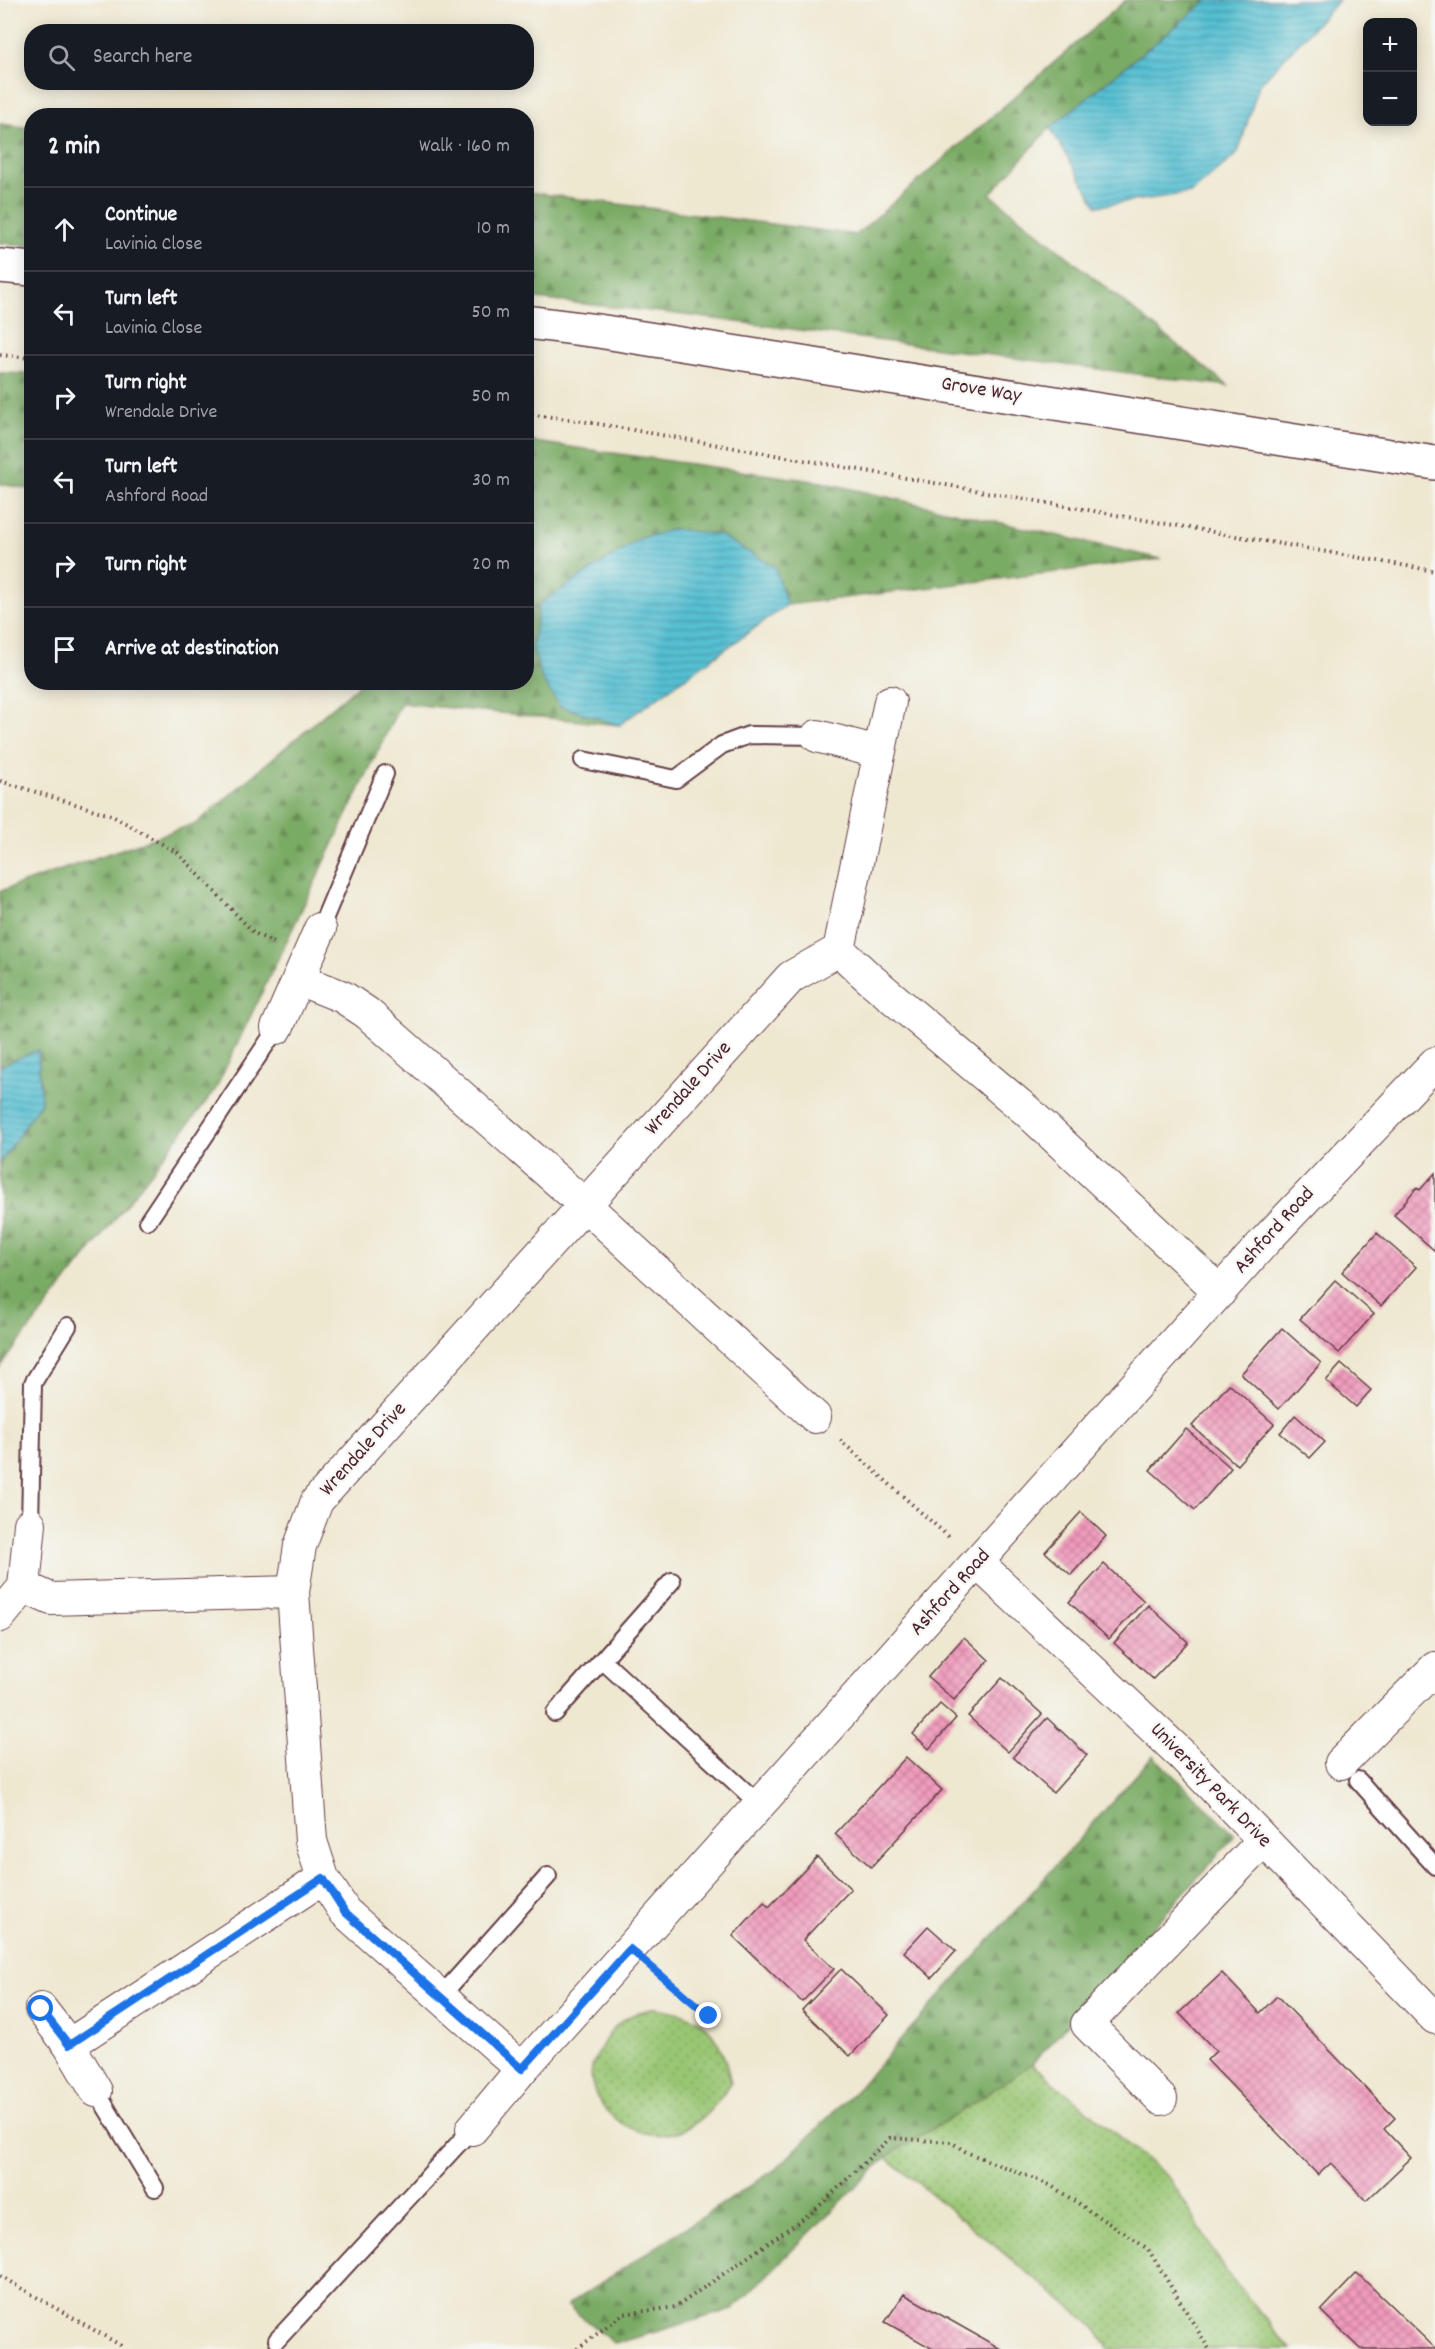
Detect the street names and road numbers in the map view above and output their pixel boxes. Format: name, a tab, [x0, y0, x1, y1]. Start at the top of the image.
street label: Grove Way	[939, 370, 1024, 412]
street label: Wrendale Drive	[638, 1035, 740, 1143]
street label: Ashford Road	[1228, 1181, 1322, 1281]
street label: Wrendale Drive	[313, 1396, 415, 1504]
street label: Ashford Road	[904, 1543, 998, 1643]
street label: University Park Drive	[1142, 1716, 1278, 1856]

